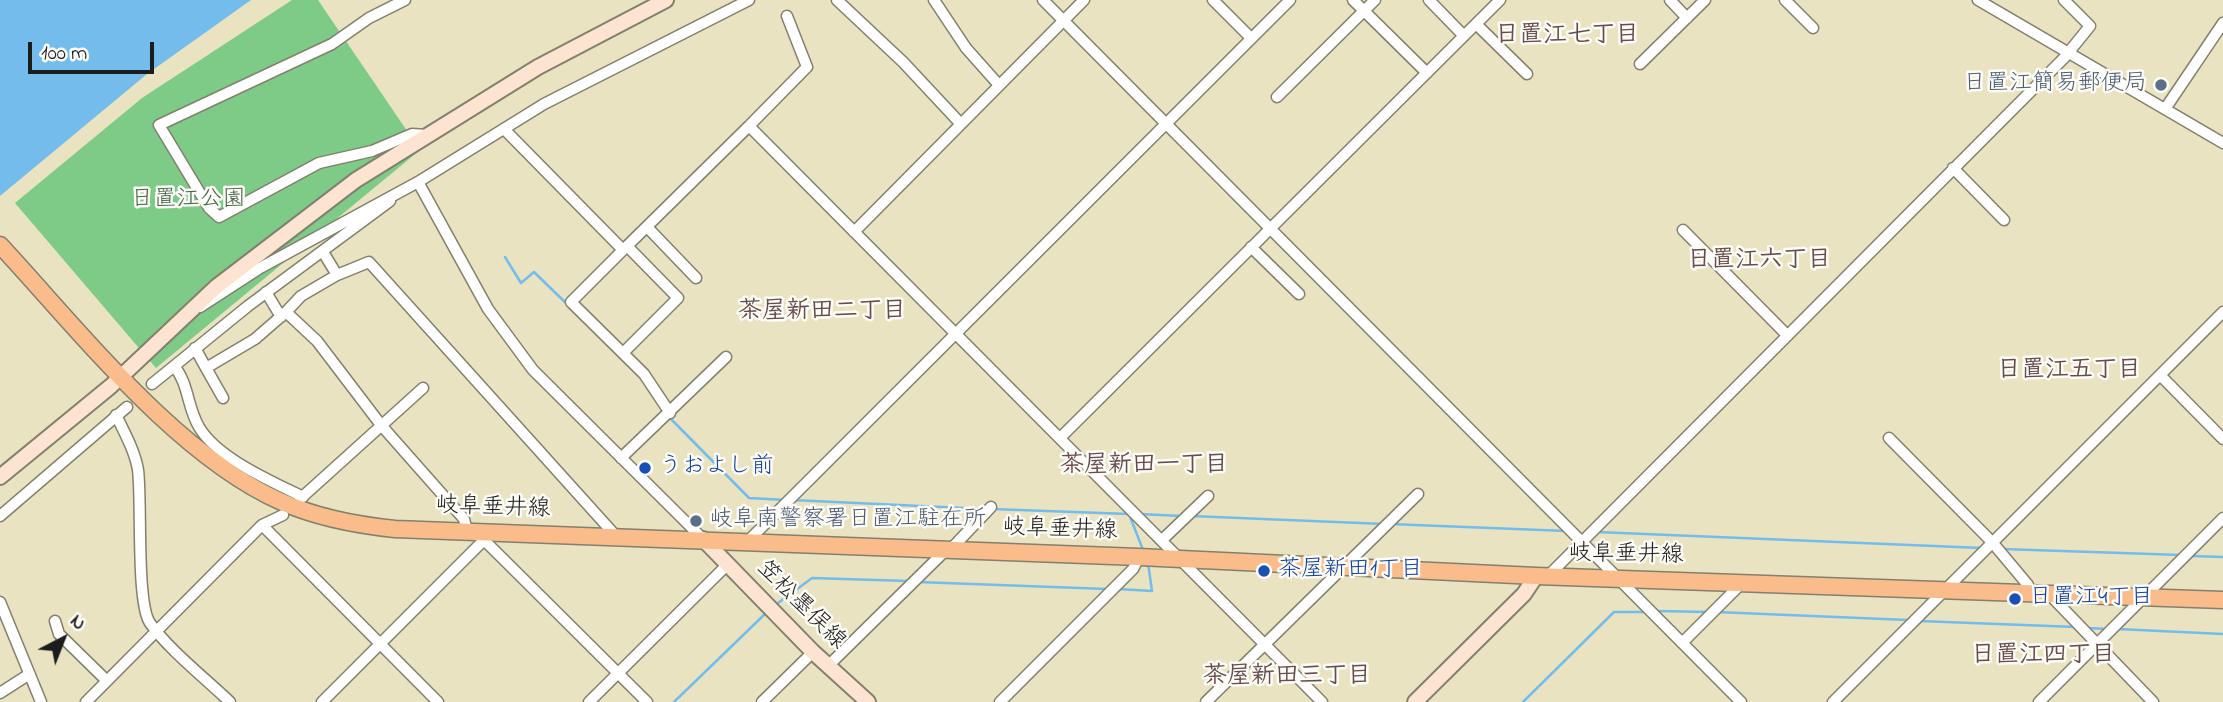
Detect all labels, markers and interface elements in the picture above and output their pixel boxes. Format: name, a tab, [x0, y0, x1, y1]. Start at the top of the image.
district label: 日置江七丁目	[1495, 23, 1639, 51]
scale bar	[32, 28, 158, 72]
text: 100 m	[41, 39, 87, 69]
place label: 日置江簡易郵便局	[1963, 71, 2147, 99]
marker: 日置江簡易郵便局	[2153, 77, 2169, 93]
park label: 日置江公園	[131, 187, 245, 215]
district label: 日置江六丁目	[1687, 248, 1831, 276]
district label: 茶屋新田二丁目	[738, 299, 906, 327]
district label: 日置江五丁目	[1997, 358, 2141, 386]
district label: 茶屋新田一丁目	[1060, 453, 1228, 481]
place label: うおよし前	[659, 454, 774, 482]
marker: うおよし前	[637, 460, 653, 476]
street label: 岐阜垂井線	[435, 493, 551, 525]
place label: 岐阜南警察署日置江駐在所	[710, 507, 986, 535]
marker: 岐阜南警察署日置江駐在所	[688, 513, 704, 529]
street label: 岐阜垂井線	[1002, 515, 1118, 547]
street label: 岐阜垂井線	[1568, 541, 1684, 571]
street label: 笠松墨俣線	[750, 556, 850, 656]
place label: 茶屋新田1丁目	[1278, 557, 1423, 585]
marker: 茶屋新田1丁目	[1256, 563, 1272, 579]
place label: 日置江4丁目	[2029, 585, 2153, 613]
marker: 日置江4丁目	[2007, 591, 2023, 607]
north arrow	[28, 604, 98, 674]
text: N	[64, 609, 91, 637]
district label: 日置江四丁目	[1971, 643, 2115, 671]
district label: 茶屋新田三丁目	[1203, 664, 1371, 692]

